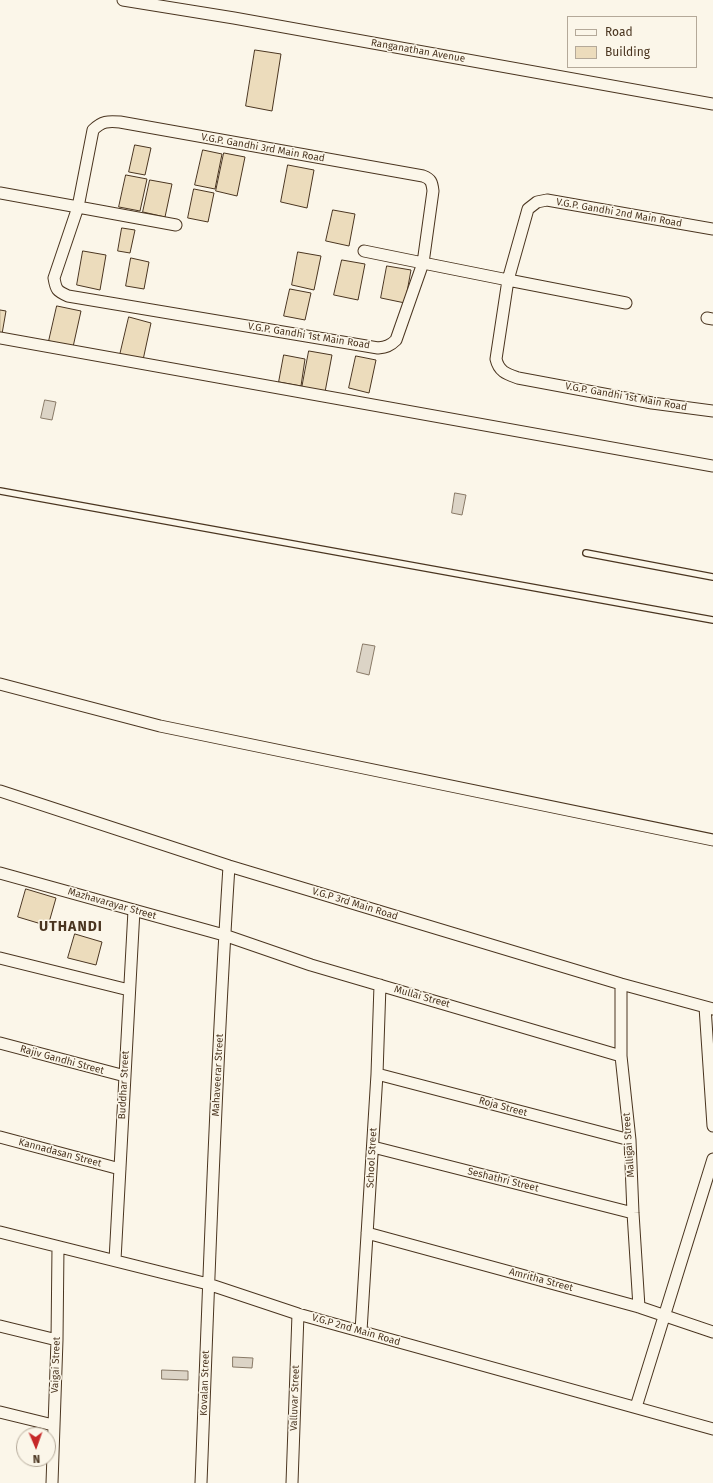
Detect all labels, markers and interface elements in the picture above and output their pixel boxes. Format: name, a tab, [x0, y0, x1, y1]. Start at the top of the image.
legend	[567, 16, 697, 68]
text: Road	[605, 25, 633, 39]
street label: Ranganathan Avenue	[370, 37, 466, 65]
text: Building	[605, 45, 650, 59]
street label: V.G.P. Gandhi 3rd Main Road	[200, 131, 326, 165]
street label: V.G.P. Gandhi 2nd Main Road	[555, 196, 683, 230]
street label: V.G.P. Gandhi 1st Main Road	[247, 320, 371, 352]
street label: V.G.P. Gandhi 1st Main Road	[564, 380, 688, 414]
street label: V.G.P 3rd Main Road	[311, 885, 399, 923]
street label: Mazhavarayar Street	[66, 886, 158, 922]
district label: UTHANDI	[39, 919, 103, 935]
street label: Mullai Street	[393, 983, 451, 1011]
street label: Mahaveerar Street	[210, 1033, 226, 1117]
street label: Rajiv Gandhi Street	[19, 1043, 105, 1077]
street label: Buddhar Street	[116, 1050, 132, 1120]
street label: Roja Street	[477, 1095, 529, 1119]
street label: Malligai Street	[621, 1112, 637, 1178]
street label: School Street	[364, 1127, 380, 1189]
street label: Kannadasan Street	[17, 1136, 103, 1170]
street label: Seshathri Street	[466, 1165, 540, 1195]
street label: Amritha Street	[508, 1266, 574, 1294]
street label: V.G.P 2nd Main Road	[310, 1312, 402, 1348]
street label: Vaigai Street	[49, 1337, 63, 1393]
street label: Kovalan Street	[198, 1350, 212, 1416]
street label: Valluvar Street	[288, 1365, 302, 1431]
north arrow	[16, 1427, 56, 1467]
text: N	[33, 1452, 40, 1465]

